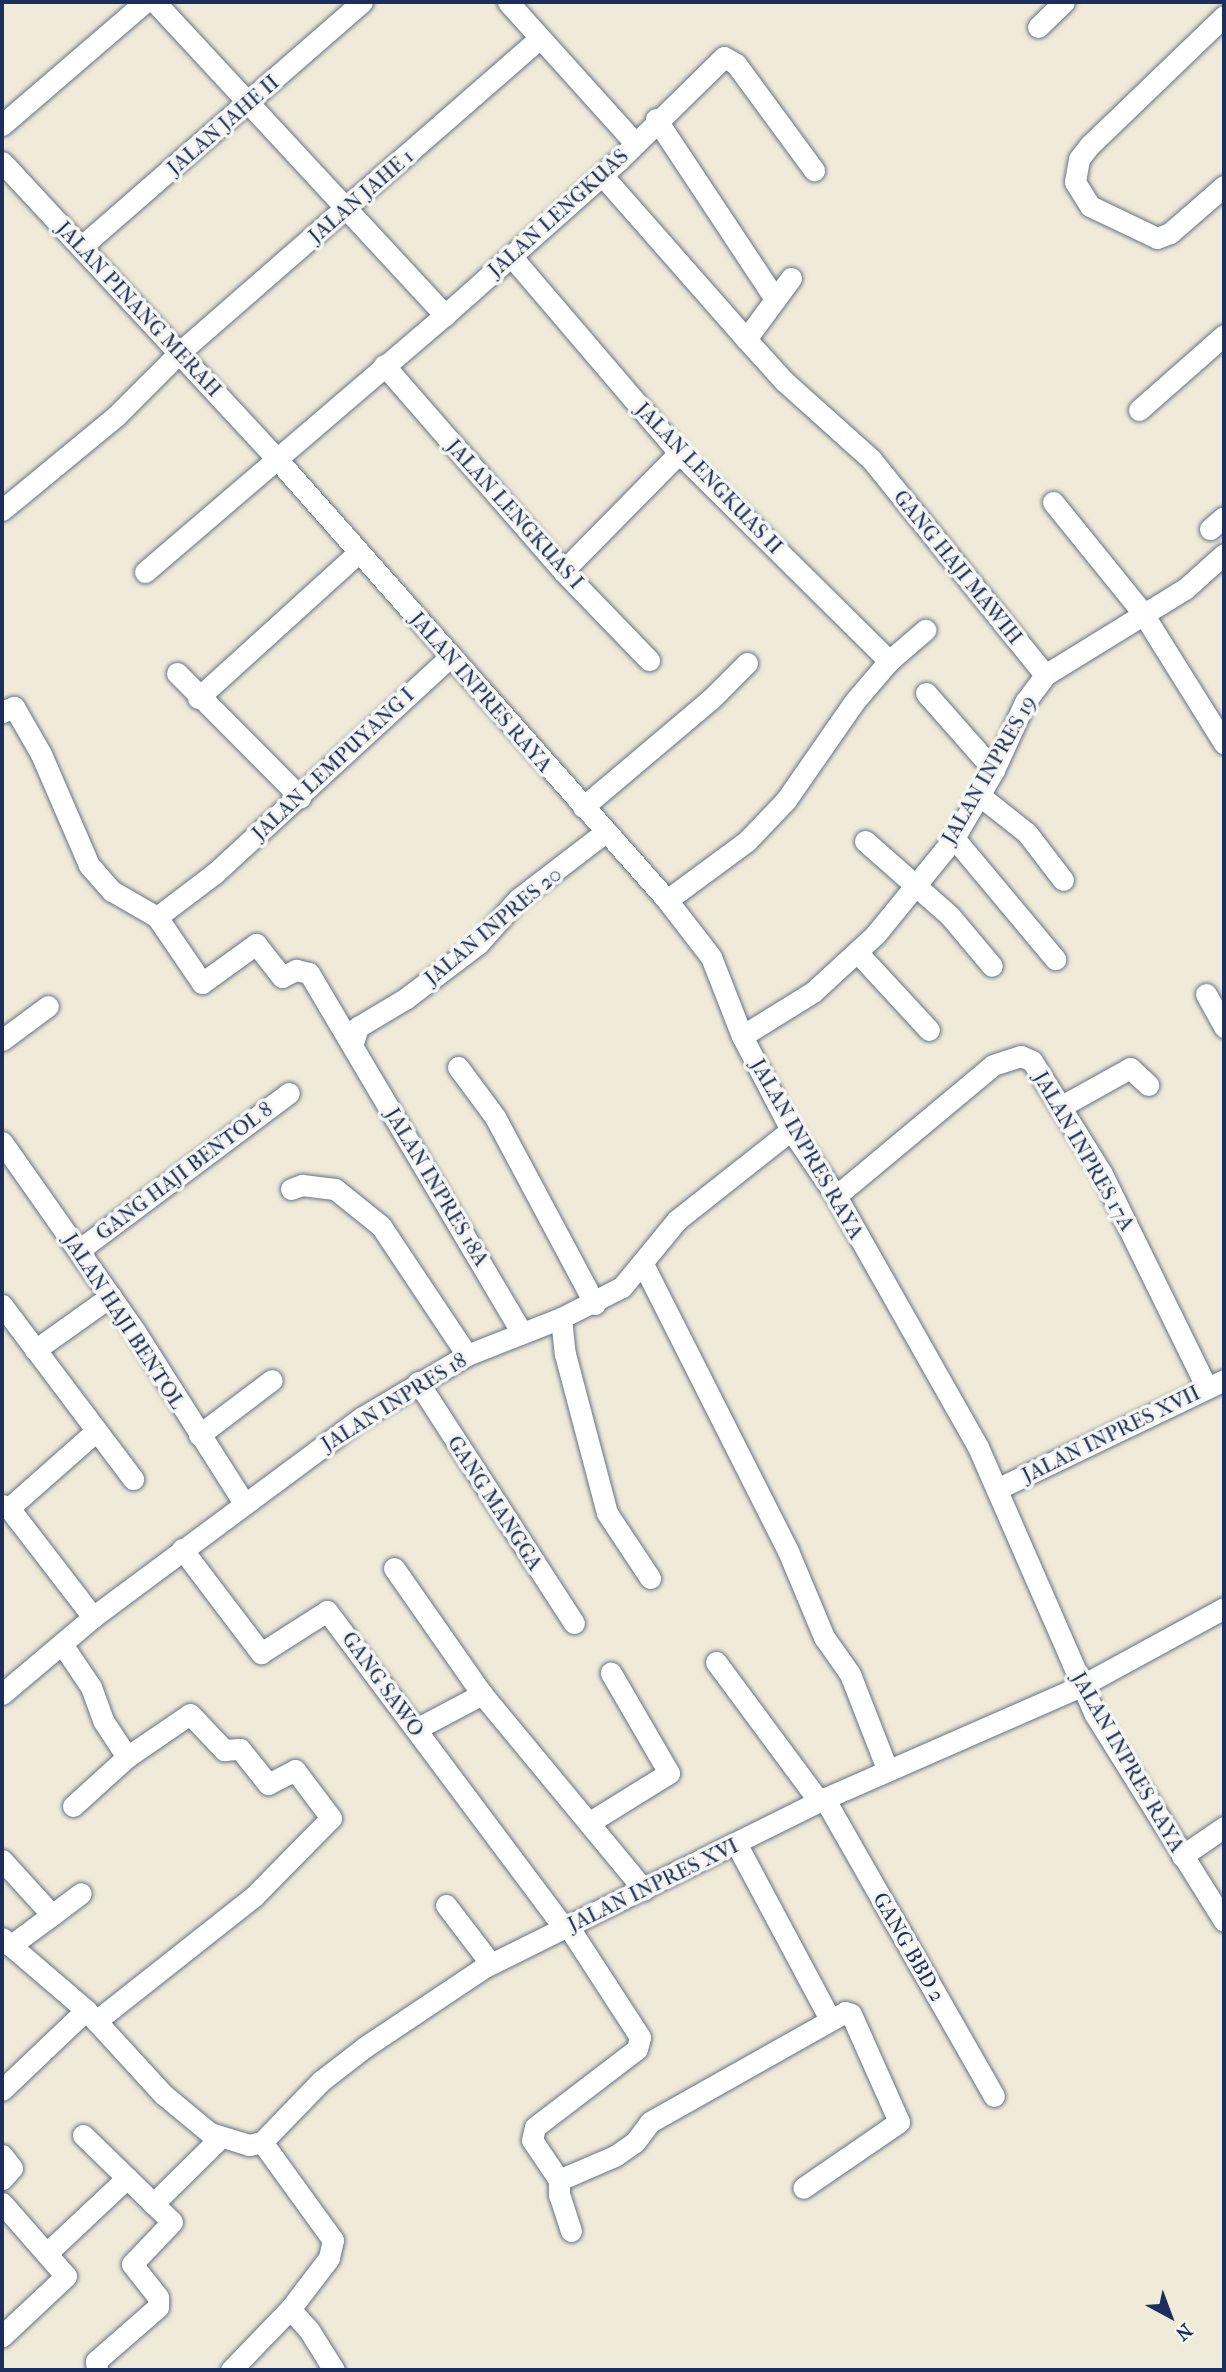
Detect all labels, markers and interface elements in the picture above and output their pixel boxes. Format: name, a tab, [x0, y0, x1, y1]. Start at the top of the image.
street label: JALAN JAHE II	[162, 70, 284, 180]
street label: JALAN JAHE 1	[303, 143, 419, 249]
street label: JALAN LENGKUAS	[483, 143, 633, 283]
street label: JALAN PINANG MERAH	[51, 216, 227, 402]
street label: JALAN LENGKUAS II	[630, 397, 788, 559]
street label: JALAN LENGKUAS I	[441, 434, 589, 594]
street label: GANG HAJI MAWIH	[888, 485, 1028, 649]
street label: JALAN INPRES RAYA	[405, 607, 557, 777]
street label: JALAN LEMPUYANG I	[247, 682, 419, 846]
street label: JALAN INPRES 19	[936, 691, 1042, 849]
street label: JALAN INPRES 20	[419, 861, 567, 991]
street label: JALAN INPRES RAYA	[745, 1054, 869, 1244]
street label: JALAN INPRES 17A	[1028, 1067, 1140, 1235]
street label: GANG HAJI BENTOL 8	[91, 1096, 277, 1246]
street label: JALAN INPRES 18A	[380, 1103, 494, 1271]
street label: JALAN HAJI BENTOL	[58, 1229, 190, 1413]
street label: JALAN INPRES 18	[317, 1347, 471, 1457]
street label: JALAN INPRES XVII	[1018, 1380, 1204, 1488]
street label: GANG MANGGA	[442, 1431, 548, 1575]
street label: GANG SAWO	[337, 1627, 429, 1741]
street label: JALAN INPRES RAYA	[1066, 1667, 1190, 1857]
street label: JALAN INPRES XVI	[564, 1833, 742, 1937]
street label: GANG BBD 2	[868, 1888, 950, 2006]
north arrow	[1135, 2281, 1205, 2351]
text: N	[1171, 2319, 1196, 2345]

